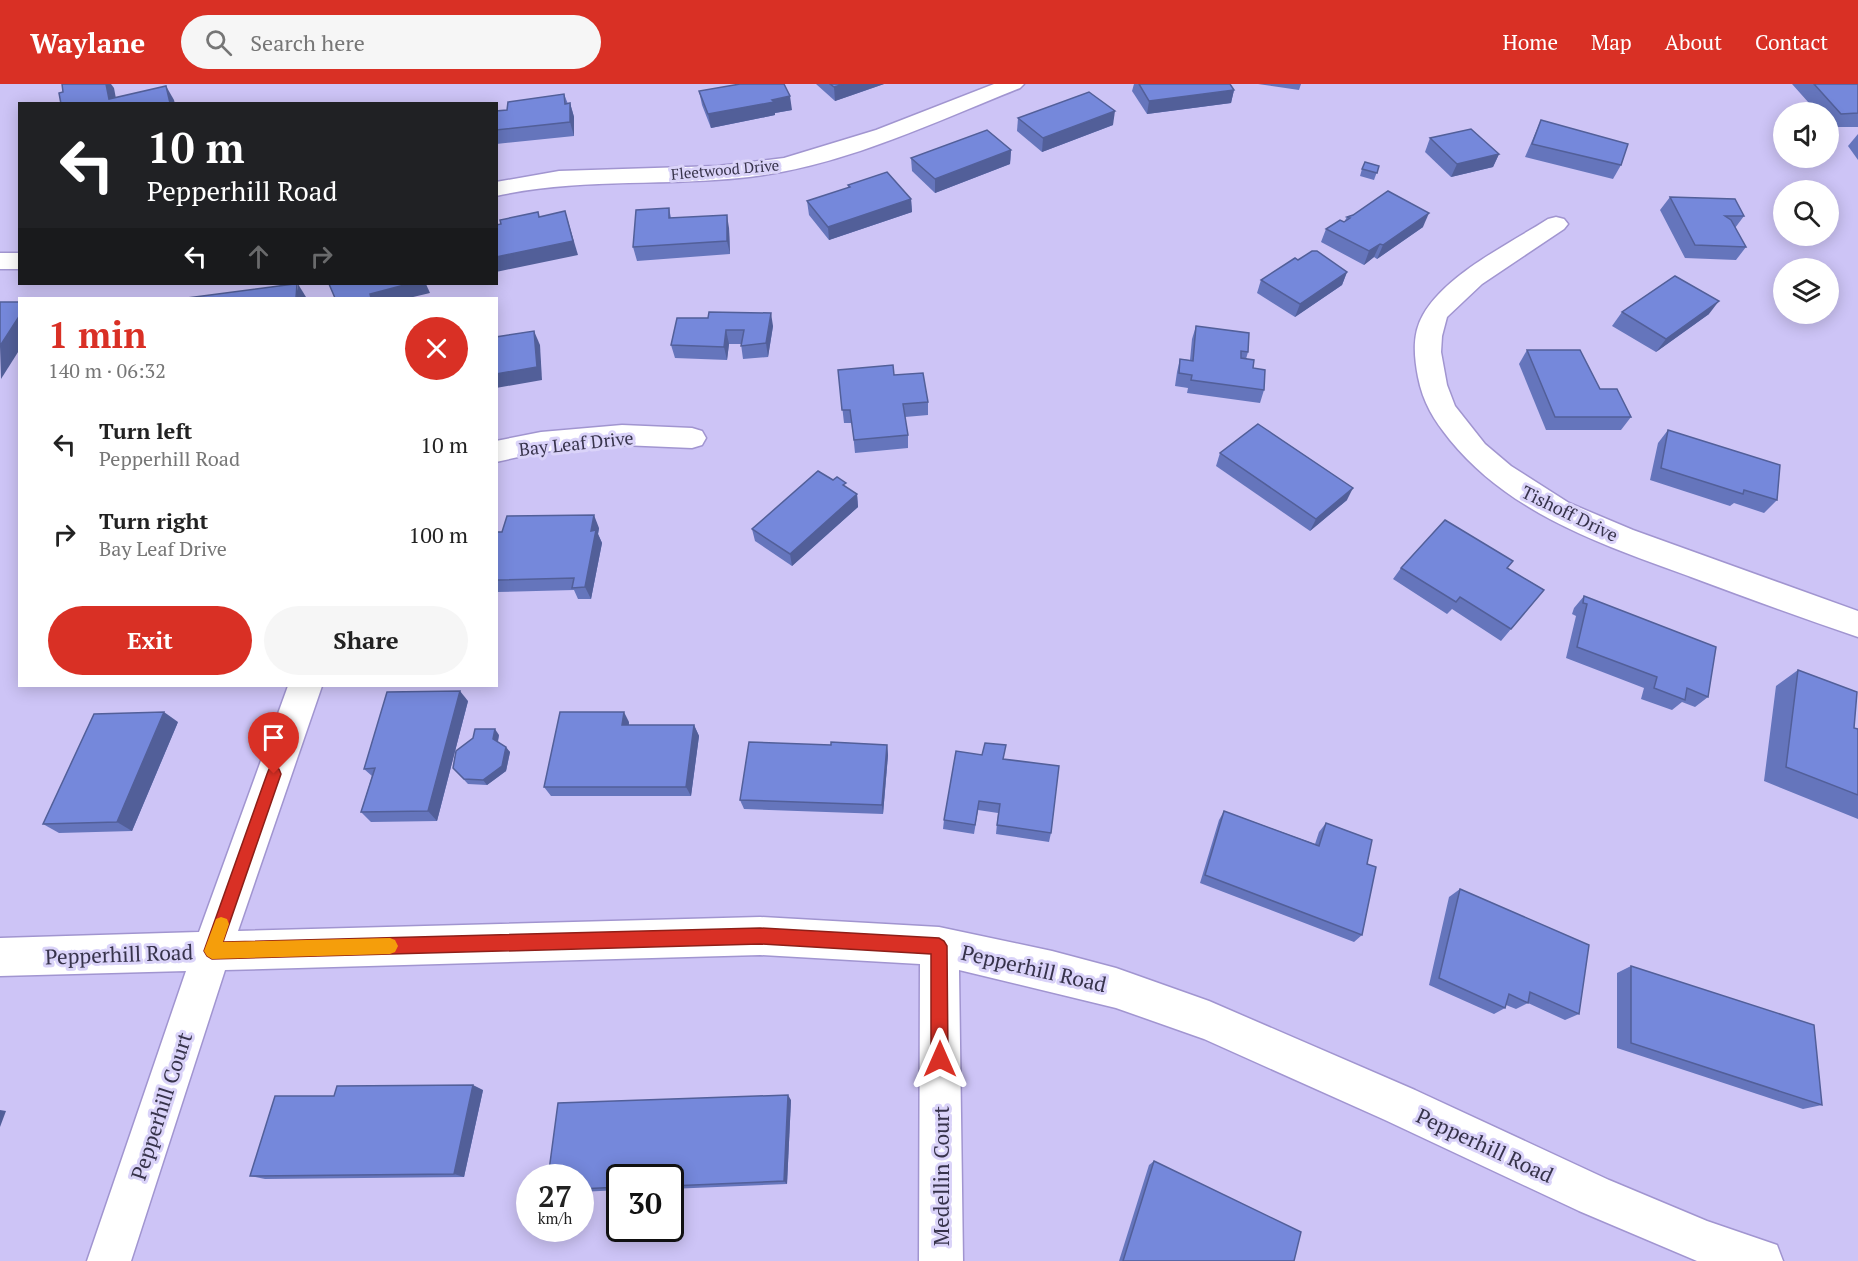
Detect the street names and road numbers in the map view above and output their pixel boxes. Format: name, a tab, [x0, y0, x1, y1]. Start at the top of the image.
street label: Fleetwood Drive	[670, 154, 780, 184]
street label: Bay Leaf Drive	[518, 425, 634, 461]
street label: Tishoff Drive	[1518, 479, 1622, 547]
street label: Pepperhill Road	[45, 937, 194, 971]
street label: Pepperhill Road	[959, 938, 1110, 998]
street label: Pepperhill Court	[124, 1028, 198, 1183]
street label: Pepperhill Road	[1412, 1101, 1558, 1189]
street label: Medellin Court	[927, 1106, 955, 1246]

